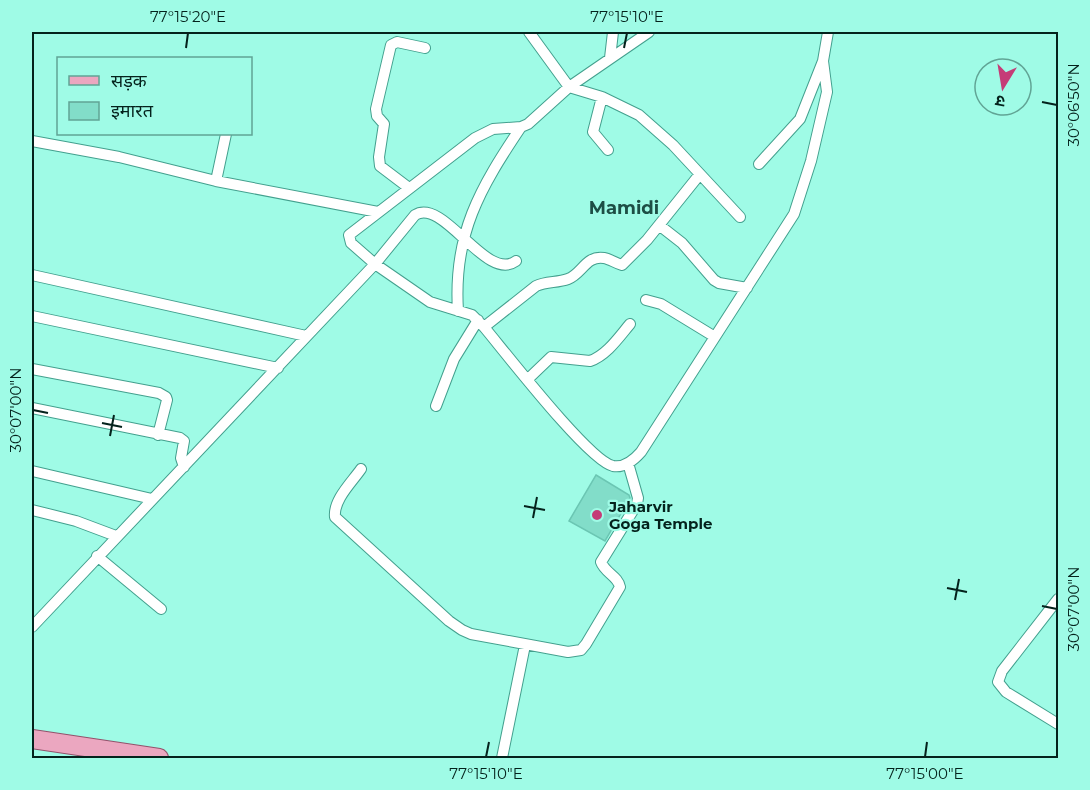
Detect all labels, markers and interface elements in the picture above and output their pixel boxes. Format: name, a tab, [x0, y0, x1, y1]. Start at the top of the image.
text: 77°15'20"E	[150, 7, 226, 26]
text: 77°15'10"E	[590, 7, 664, 26]
legend	[57, 57, 252, 135]
north arrow	[973, 57, 1033, 117]
text: 30°06'50"N	[1064, 63, 1083, 147]
text: सड़क	[111, 70, 148, 92]
text: उ	[993, 91, 1007, 111]
text: इमारत	[111, 100, 154, 122]
district label: Mamidi	[589, 197, 659, 219]
text: 30°07'00"N	[6, 368, 25, 452]
place label: Jaharvir Goga Temple	[608, 497, 712, 533]
marker: Jaharvir Goga Temple	[590, 508, 604, 522]
text: 30°07'00"N	[1064, 567, 1083, 651]
text: 77°15'10"E	[449, 764, 523, 783]
text: 77°15'00"E	[886, 764, 964, 783]

